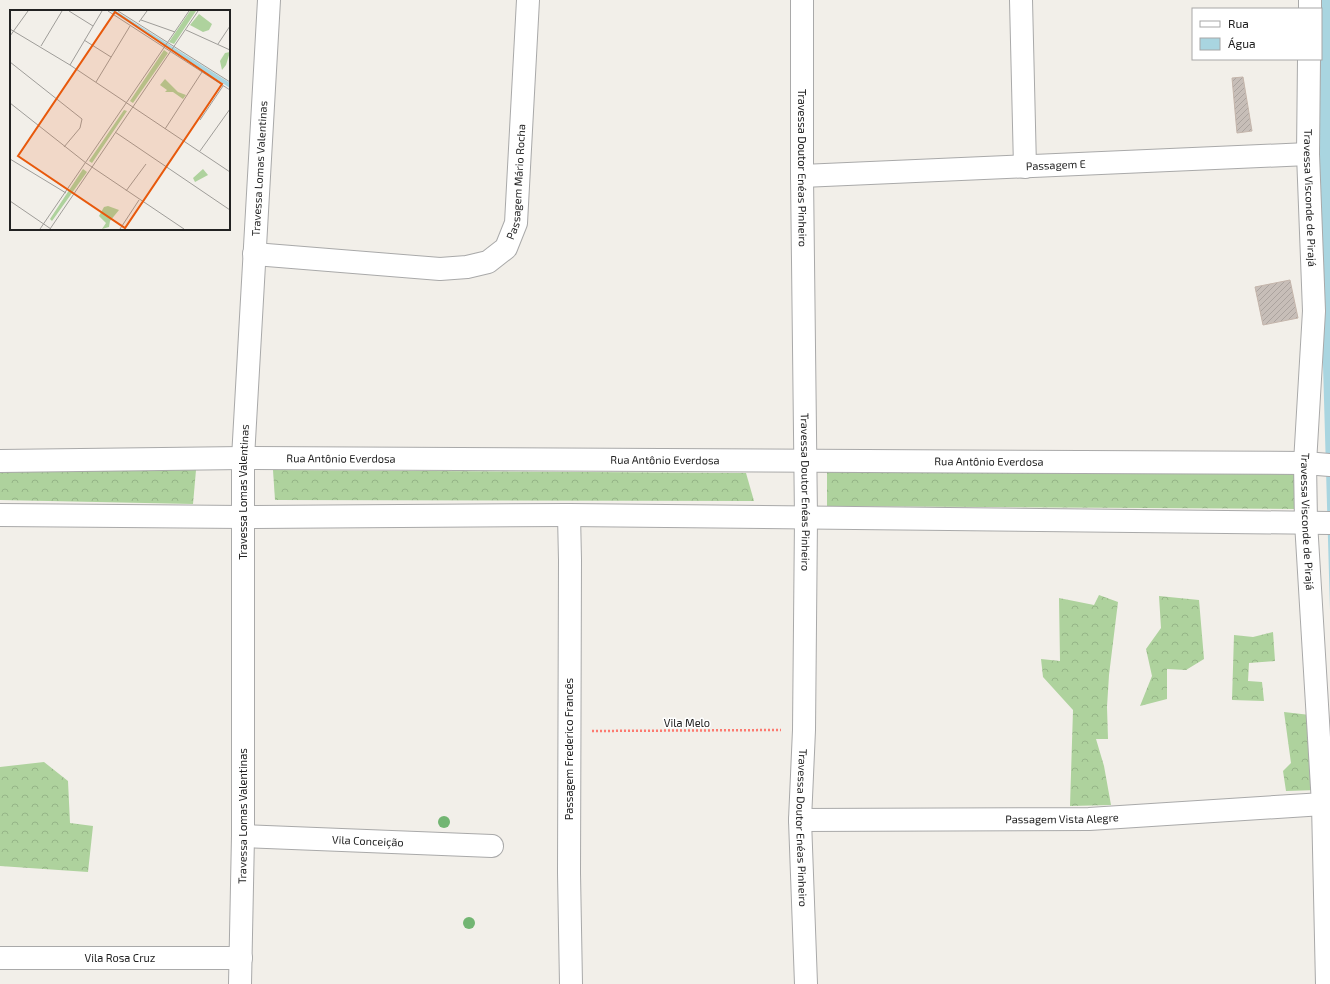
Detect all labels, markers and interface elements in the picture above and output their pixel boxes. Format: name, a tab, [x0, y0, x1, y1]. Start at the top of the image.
legend	[1192, 8, 1322, 60]
inset map	[10, 10, 230, 230]
text: Rua	[1228, 16, 1249, 30]
text: Água	[1228, 36, 1256, 50]
street label: Travessa Doutor Enéas Pinheiro	[796, 89, 810, 247]
street label: Travessa Lomas Valentinas	[249, 100, 269, 237]
street label: Passagem Mário Rocha	[503, 124, 527, 241]
street label: Travessa Visconde de Pirajá	[1302, 129, 1319, 267]
street label: Passagem E	[1025, 157, 1086, 172]
street label: Travessa Doutor Enéas Pinheiro	[799, 413, 813, 571]
street label: Travessa Lomas Valentinas	[236, 423, 251, 560]
street label: Rua Antônio Everdosa	[286, 451, 396, 465]
street label: Travessa Visconde de Pirajá	[1299, 452, 1317, 591]
street label: Rua Antônio Everdosa	[610, 453, 720, 466]
street label: Rua Antônio Everdosa	[934, 454, 1044, 468]
street label: Passagem Frederico Francês	[562, 677, 575, 820]
street label: Vila Melo	[664, 716, 710, 729]
street label: Travessa Lomas Valentinas	[235, 748, 249, 884]
street label: Travessa Doutor Enéas Pinheiro	[794, 749, 810, 907]
street label: Passagem Vista Alegre	[1005, 810, 1119, 825]
street label: Vila Conceição	[332, 833, 404, 849]
street label: Vila Rosa Cruz	[85, 951, 156, 964]

